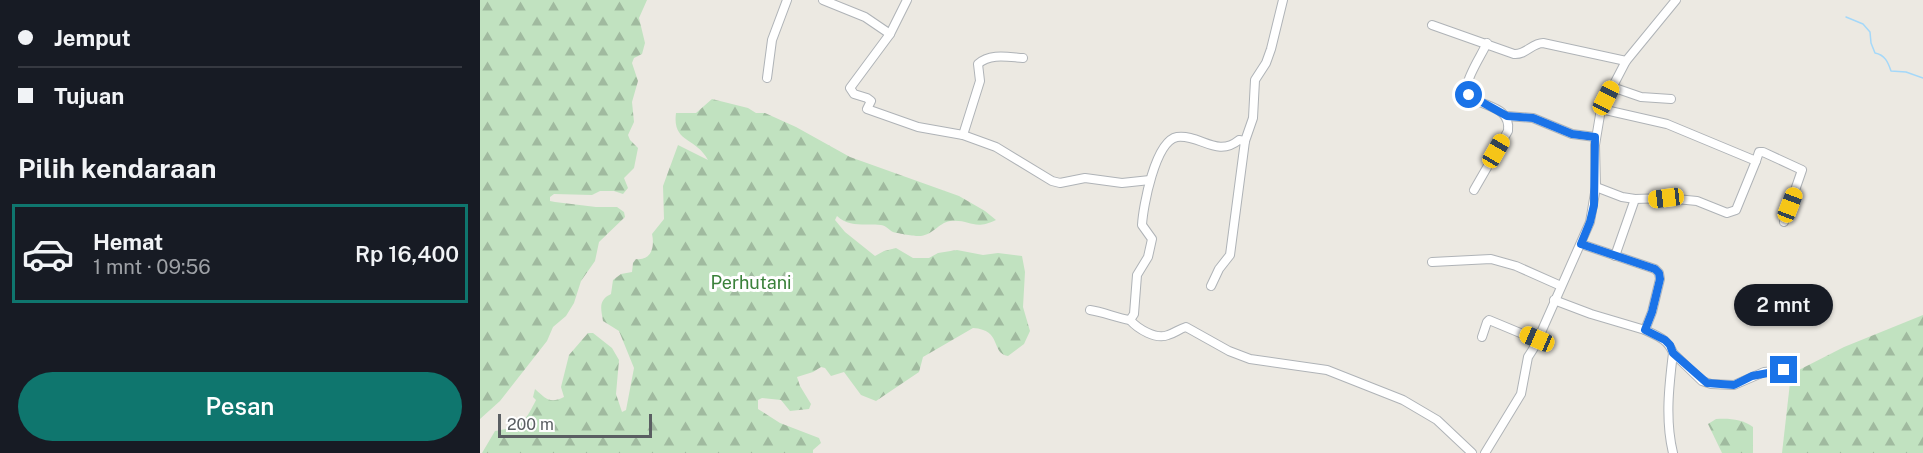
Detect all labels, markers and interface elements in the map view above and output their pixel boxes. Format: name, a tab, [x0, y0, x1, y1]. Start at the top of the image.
text: Jemput	[54, 25, 131, 51]
car	[1590, 78, 1622, 118]
route start	[1455, 81, 1482, 108]
text: Tujuan	[54, 83, 124, 109]
car	[1479, 131, 1513, 171]
text: Pilih kendaraan	[18, 152, 217, 184]
car	[1775, 185, 1805, 225]
car	[1647, 187, 1685, 209]
icon: car	[21, 227, 75, 281]
text: Hemat	[93, 229, 163, 255]
text: Rp 16,400	[355, 241, 459, 267]
text: 1 mnt · 09:56	[93, 255, 211, 279]
park label: Perhutani	[710, 272, 792, 293]
callout: 2 mnt	[1734, 283, 1834, 325]
text: 2 mnt	[1756, 293, 1811, 317]
car	[1517, 324, 1557, 354]
route end	[1770, 356, 1797, 383]
button: Pesan	[18, 372, 462, 441]
scale bar	[498, 411, 652, 438]
text: 200 m	[507, 415, 554, 434]

